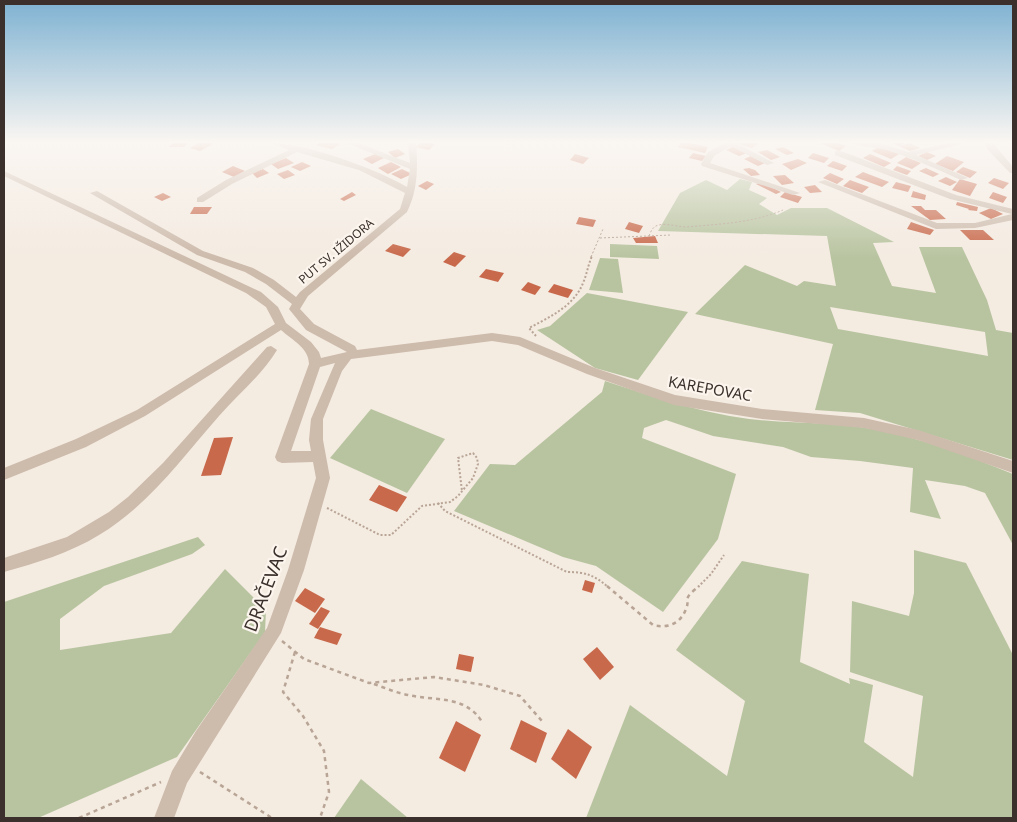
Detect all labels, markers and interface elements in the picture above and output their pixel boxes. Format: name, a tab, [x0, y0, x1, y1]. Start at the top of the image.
street label: PUT SV. IŽIDORA	[295, 214, 378, 288]
street label: KAREPOVAC	[667, 371, 754, 405]
street label: DRAČEVAC	[238, 543, 292, 635]

